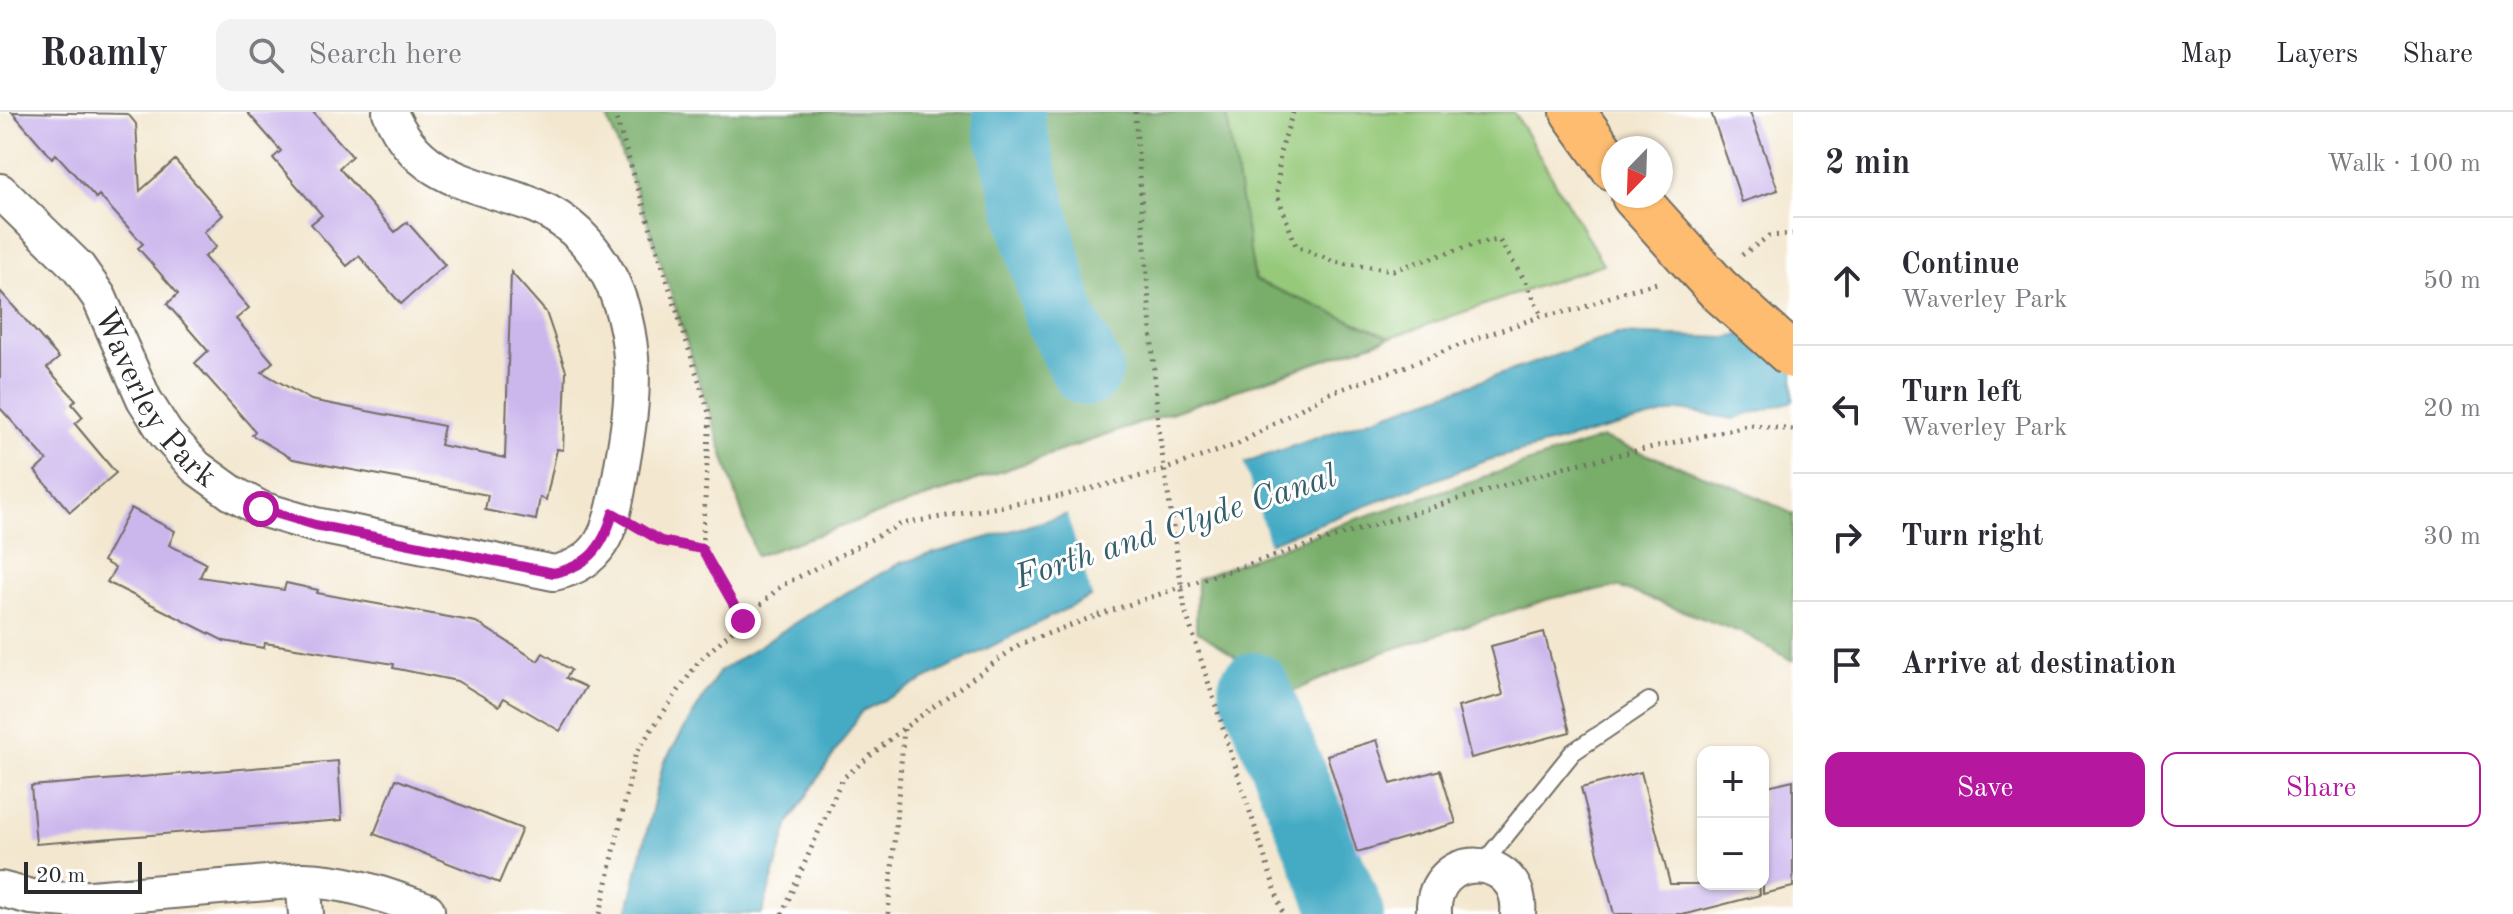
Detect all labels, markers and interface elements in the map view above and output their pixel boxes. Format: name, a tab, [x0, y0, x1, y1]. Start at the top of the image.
search box	[216, 19, 776, 91]
icon: search	[244, 33, 288, 77]
text: Roamly	[40, 36, 168, 74]
text: Search here	[308, 40, 462, 70]
text: Map	[2180, 41, 2232, 69]
text: Layers	[2276, 41, 2358, 69]
text: Share	[2402, 41, 2473, 69]
north arrow	[1601, 136, 1673, 208]
text: 2 min	[1825, 147, 1910, 181]
text: Walk · 100 m	[2327, 151, 2481, 177]
text: Continue	[1901, 250, 2020, 280]
icon: ahead	[1825, 259, 1869, 303]
text: 50 m	[2423, 268, 2481, 294]
text: Waverley Park	[1901, 287, 2067, 313]
street label: Waverley Park	[87, 305, 221, 495]
text: Turn left	[1901, 378, 2022, 408]
icon: left	[1825, 387, 1869, 431]
text: 20 m	[2423, 396, 2481, 422]
text: Waverley Park	[1901, 415, 2067, 441]
water label: Forth and Clyde Canal	[1010, 460, 1341, 596]
route start	[243, 491, 279, 527]
icon: right	[1825, 515, 1869, 559]
text: Turn right	[1901, 522, 2043, 552]
text: 30 m	[2423, 524, 2481, 550]
route end	[725, 603, 761, 639]
icon: arrive	[1825, 643, 1869, 687]
text: Arrive at destination	[1901, 650, 2176, 680]
map controls	[1697, 746, 1769, 890]
button: +	[1697, 746, 1769, 818]
button: Save	[1825, 752, 2145, 827]
button: Share	[2161, 752, 2481, 827]
button: −	[1697, 818, 1769, 890]
scale bar	[24, 858, 142, 894]
text: 20 m	[36, 865, 85, 887]

